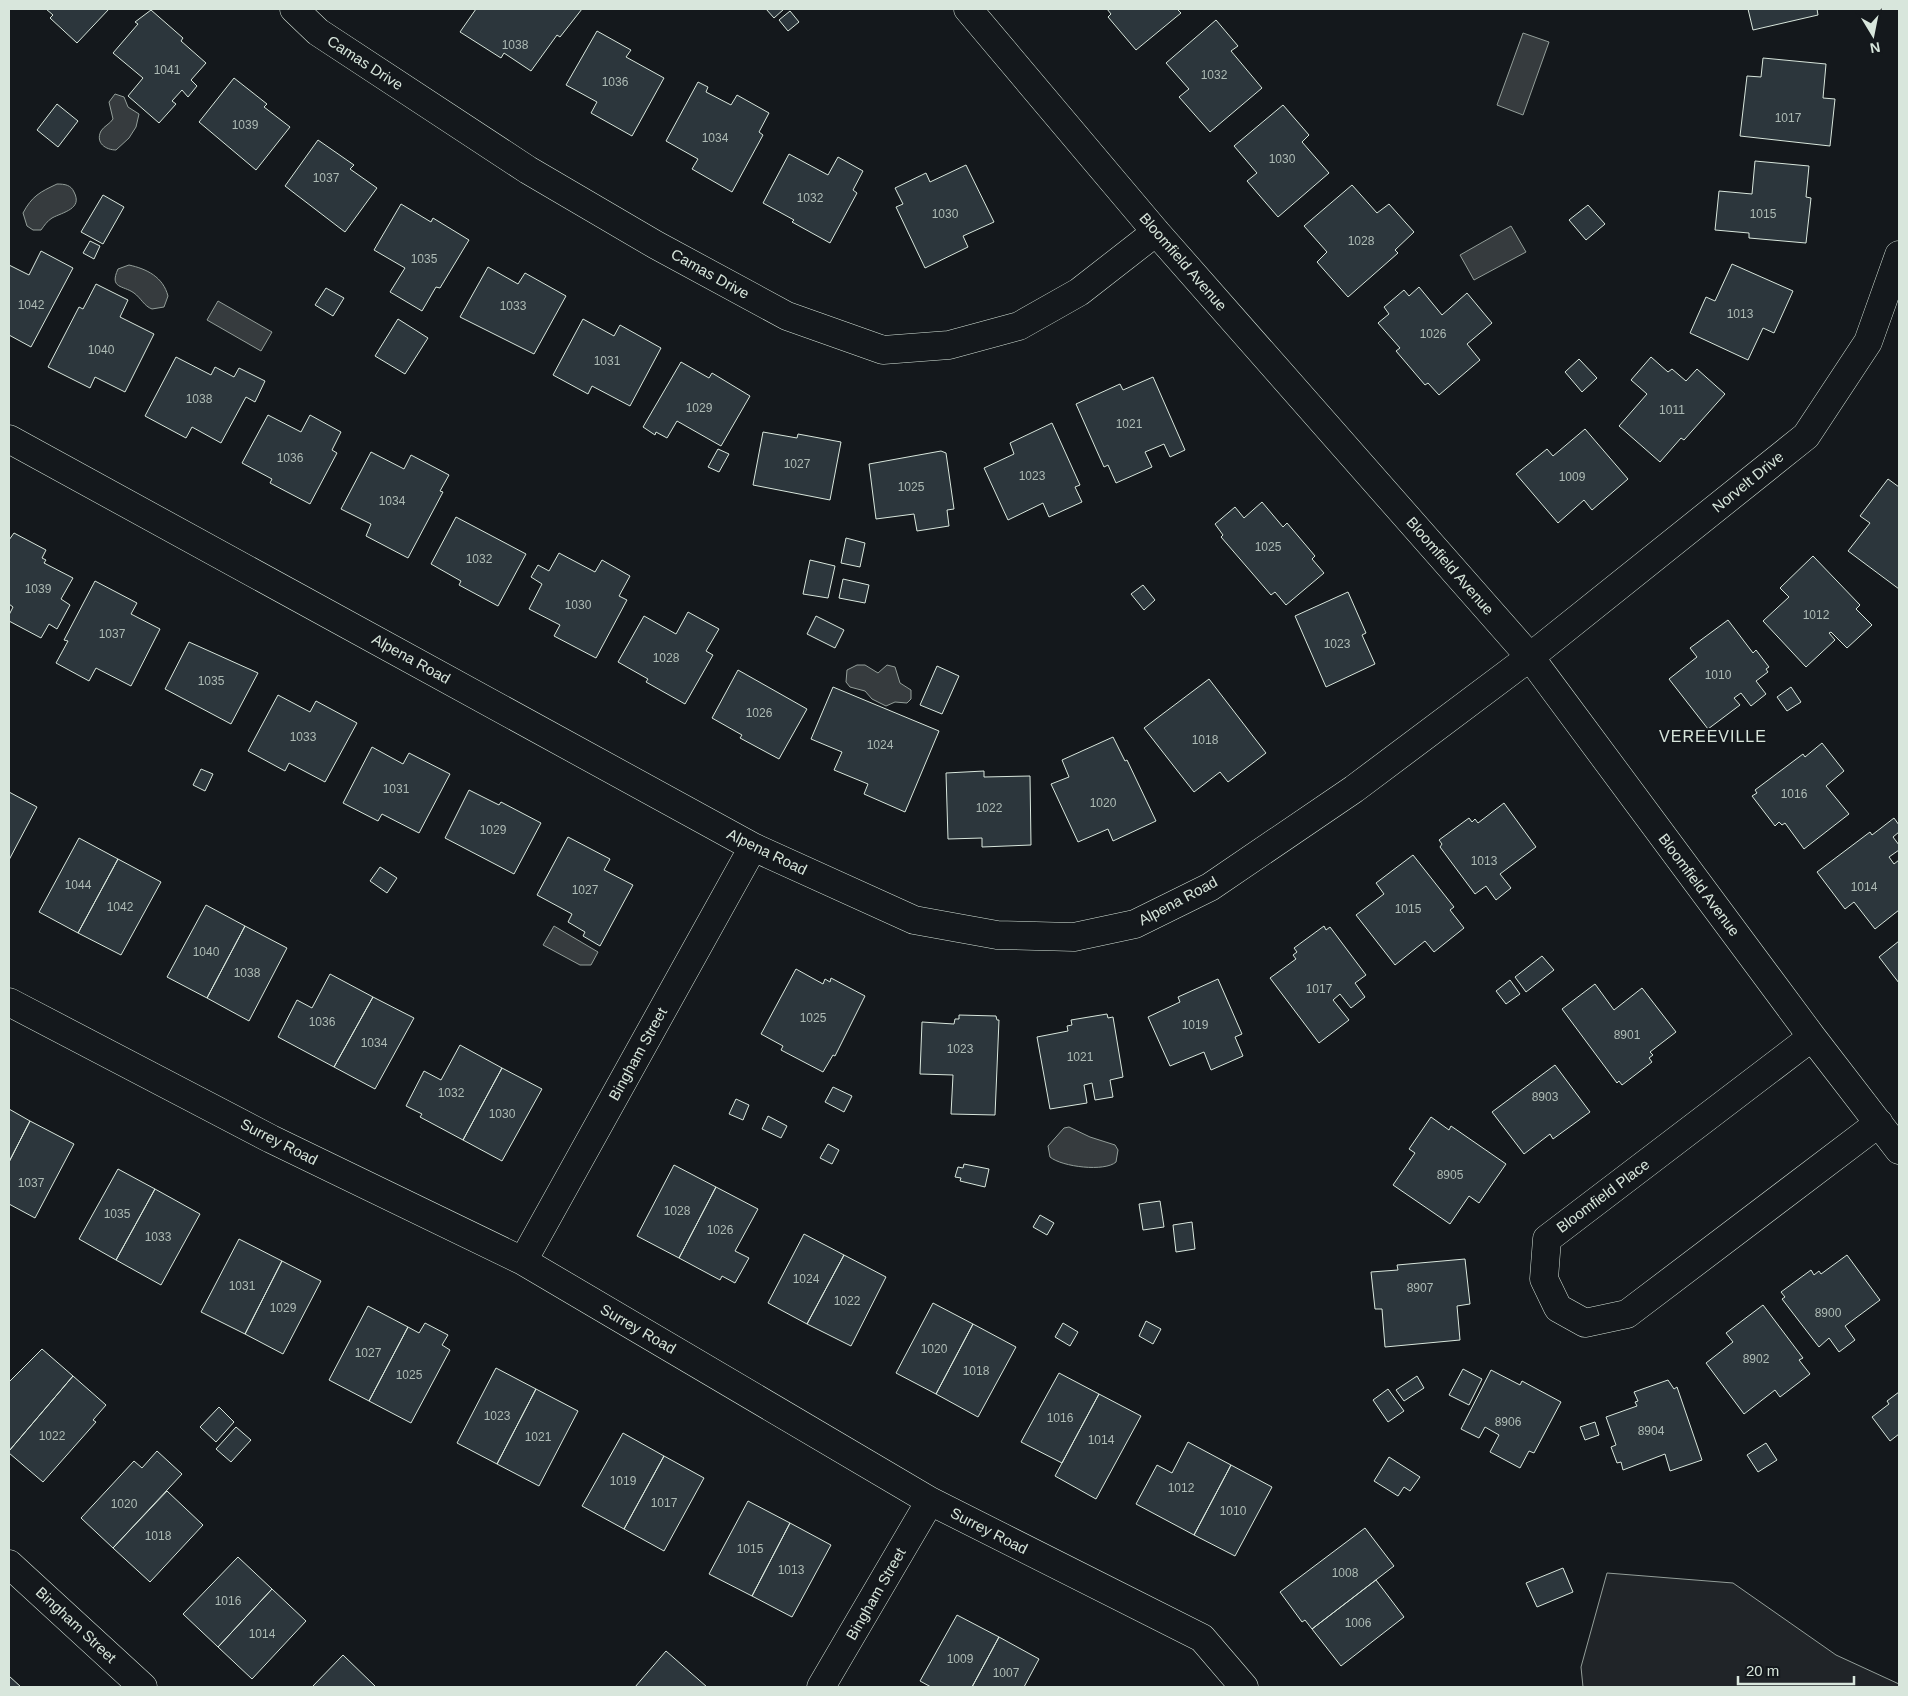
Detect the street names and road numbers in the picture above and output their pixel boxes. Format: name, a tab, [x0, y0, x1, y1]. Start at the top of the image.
street label: Camas Drive	[324, 32, 406, 93]
street label: Bloomfield Avenue	[1136, 209, 1230, 314]
street label: Camas Drive	[668, 245, 752, 302]
street label: Norvelt Drive	[1709, 448, 1787, 515]
street label: Bloomfield Avenue	[1403, 513, 1497, 618]
street label: Alpena Road	[369, 630, 453, 687]
street label: Alpena Road	[725, 825, 810, 878]
street label: Bloomfield Avenue	[1655, 830, 1743, 939]
street label: Alpena Road	[1135, 873, 1220, 928]
street label: Bingham Street	[605, 1004, 670, 1103]
street label: Surrey Road	[238, 1115, 321, 1168]
street label: Bloomfield Place	[1553, 1155, 1652, 1236]
street label: Surrey Road	[598, 1300, 679, 1357]
street label: Surrey Road	[948, 1504, 1031, 1557]
street label: Bingham Street	[842, 1544, 909, 1643]
street label: Bingham Street	[33, 1583, 121, 1667]

